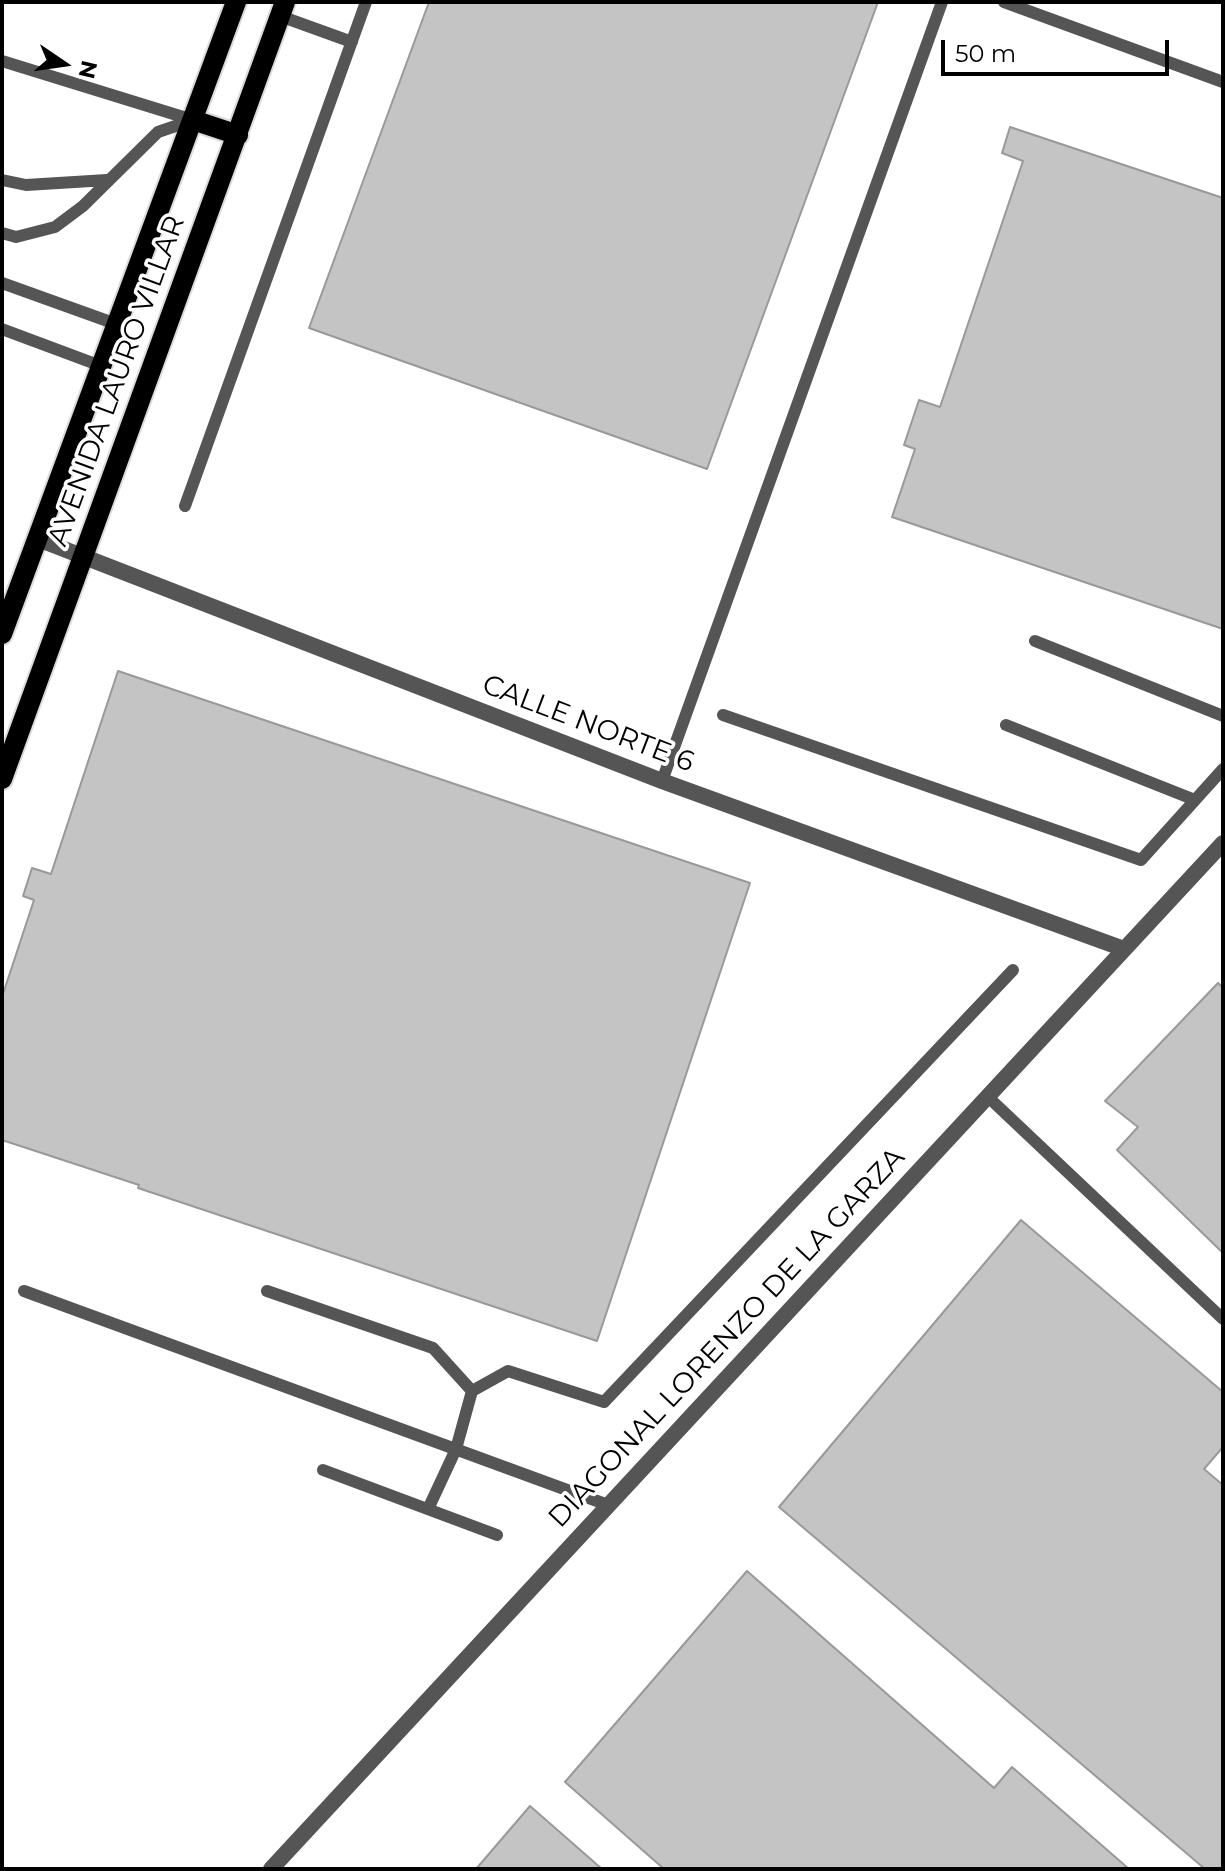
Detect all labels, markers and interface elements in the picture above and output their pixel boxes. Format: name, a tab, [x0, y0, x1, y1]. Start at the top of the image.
north arrow	[24, 24, 104, 104]
scale bar	[945, 24, 1173, 74]
text: 50 m	[955, 39, 1016, 68]
text: N	[73, 58, 103, 81]
street label: AVENIDA LAURO VILLAR	[42, 211, 192, 551]
street label: CALLE NORTE 6	[477, 668, 699, 780]
street label: DIAGONAL LORENZO DE LA GARZA	[542, 1141, 912, 1535]

